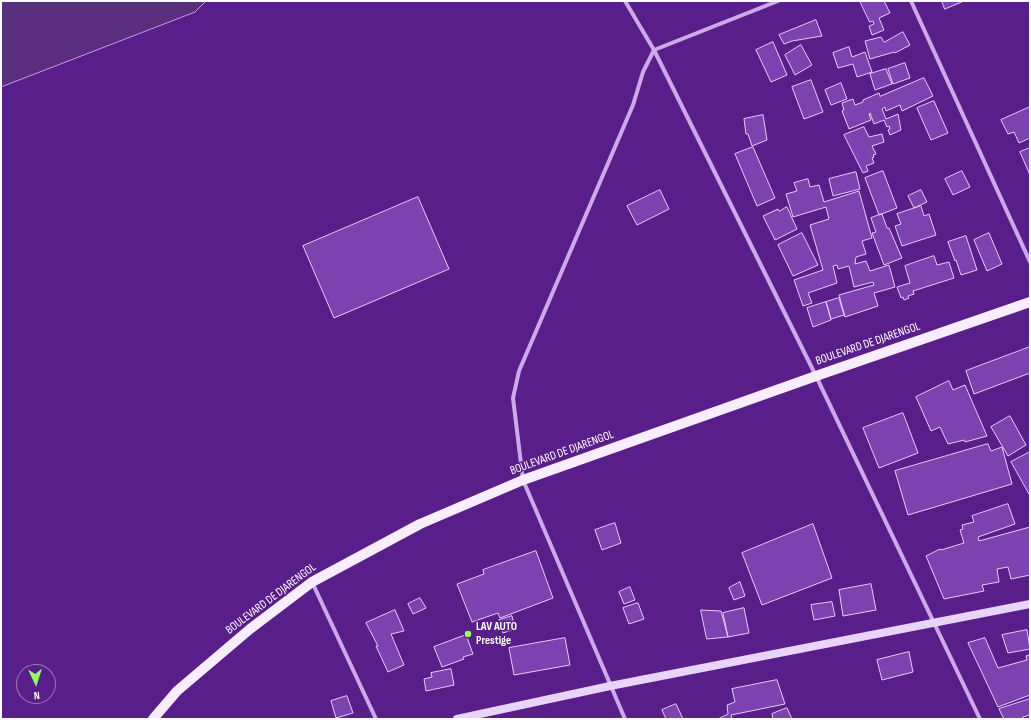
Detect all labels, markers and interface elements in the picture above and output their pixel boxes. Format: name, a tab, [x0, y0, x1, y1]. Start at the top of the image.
street label: BOULEVARD DE DJARENGOL	[814, 319, 922, 369]
street label: BOULEVARD DE DJARENGOL	[508, 428, 616, 478]
street label: BOULEVARD DE DJARENGOL	[223, 560, 319, 638]
place label: LAV AUTO Prestige	[476, 620, 517, 648]
marker: LAV AUTO Prestige	[463, 629, 473, 639]
north arrow	[16, 664, 56, 704]
text: N	[33, 689, 40, 702]

